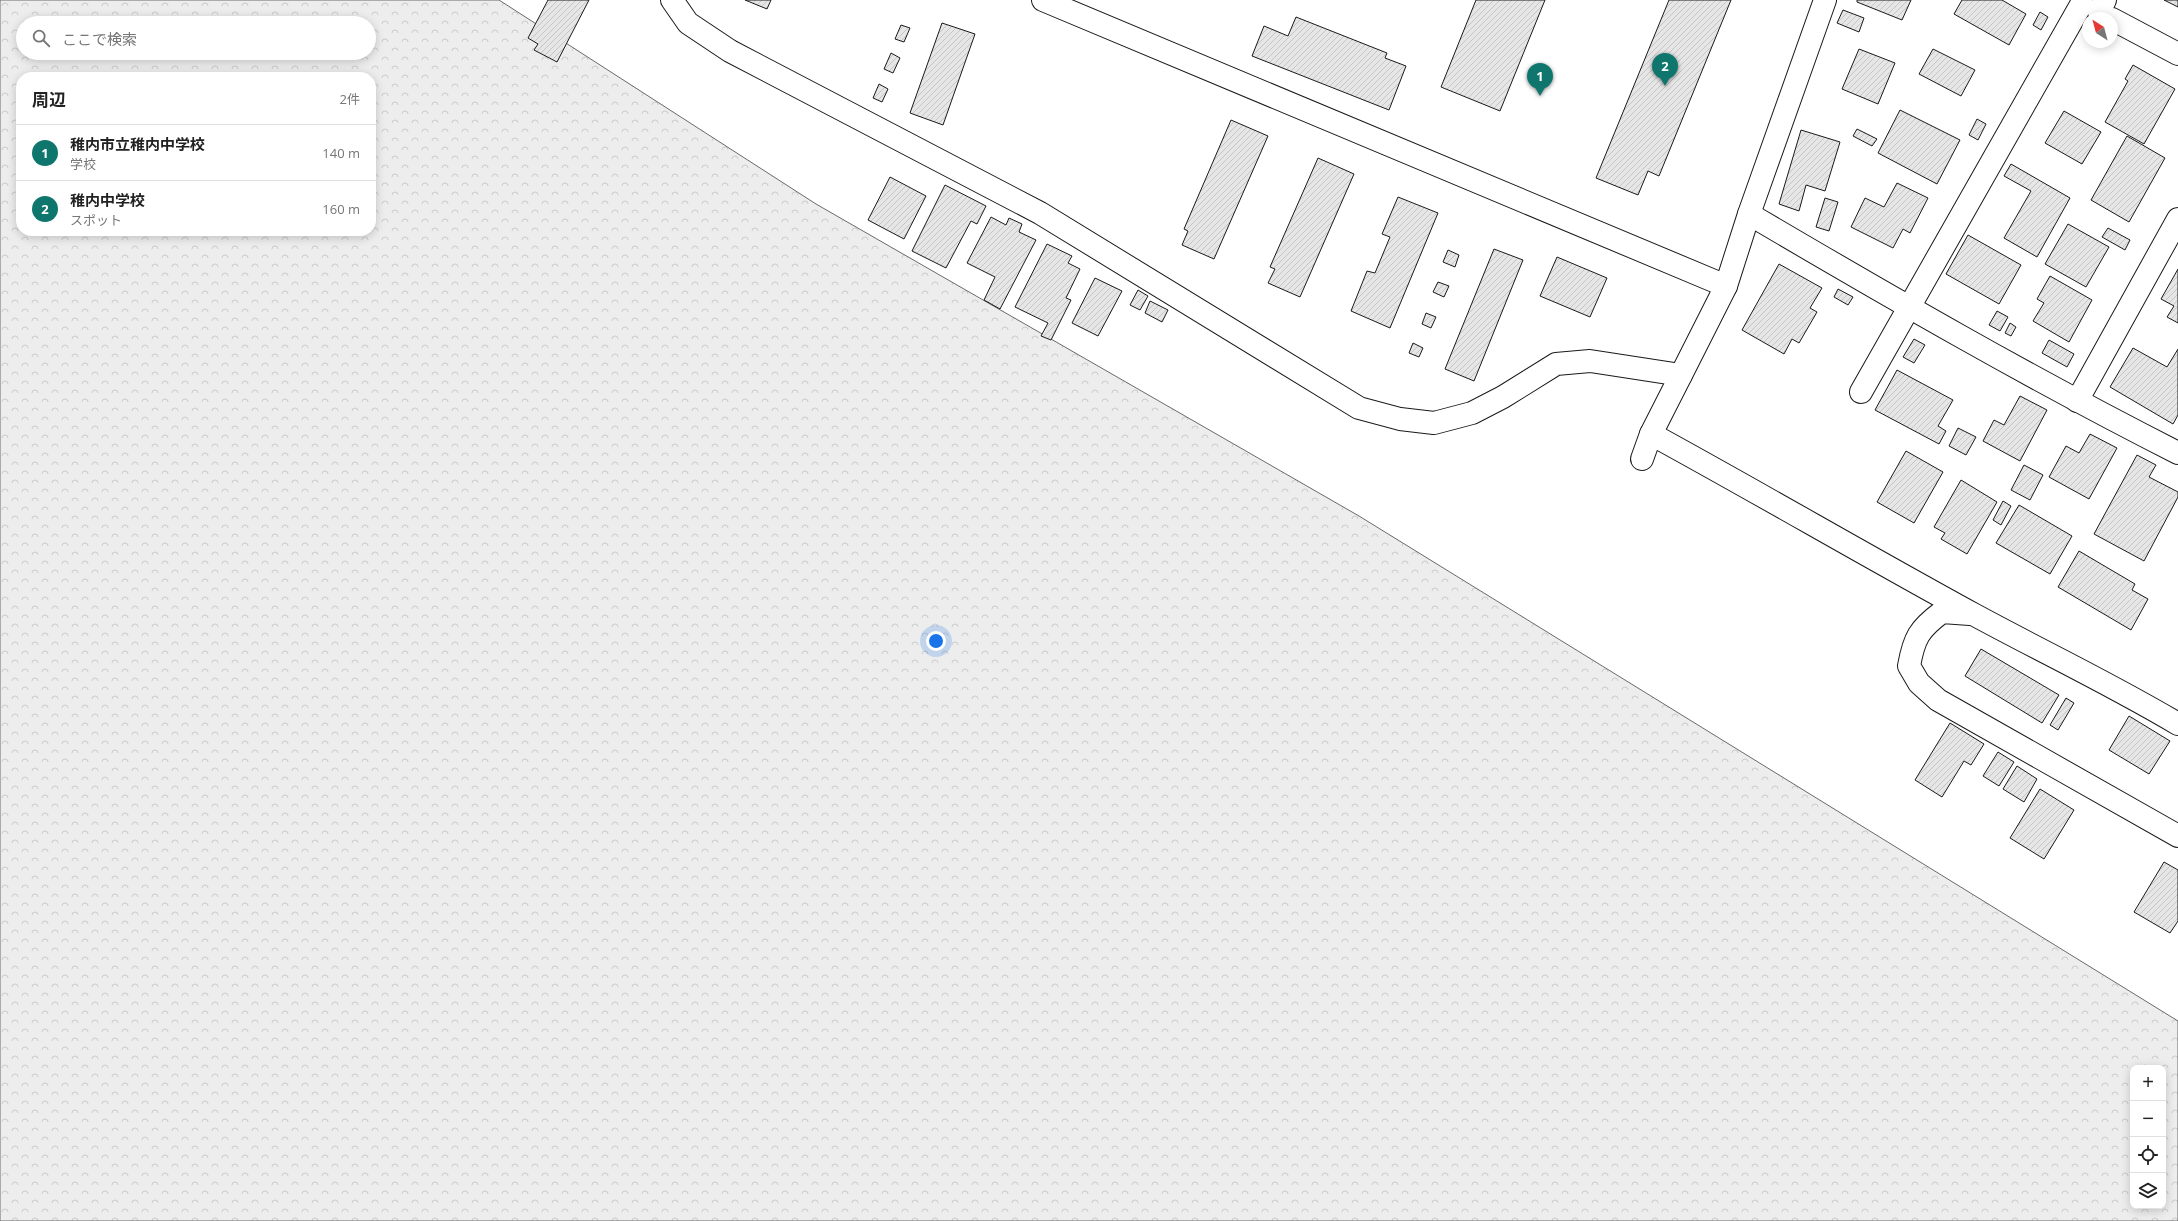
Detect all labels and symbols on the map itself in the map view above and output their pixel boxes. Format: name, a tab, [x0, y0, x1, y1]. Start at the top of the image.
north arrow	[2082, 12, 2118, 48]
pin: 2	[1652, 53, 1678, 86]
pin: 1	[1527, 63, 1553, 96]
your location	[926, 631, 946, 651]

